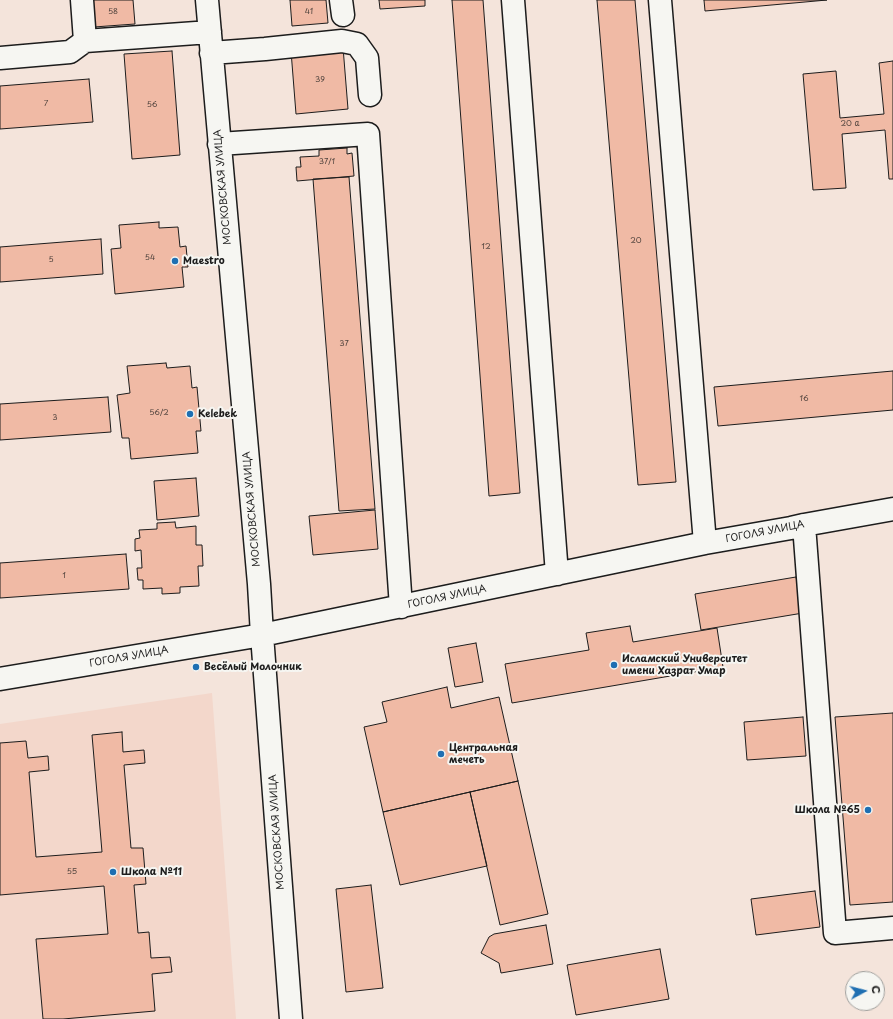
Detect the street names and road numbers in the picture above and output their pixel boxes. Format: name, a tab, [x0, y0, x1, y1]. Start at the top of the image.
street label: МОСКОВСКАЯ УЛИЦА	[212, 129, 234, 245]
street label: МОСКОВСКАЯ УЛИЦА	[241, 451, 263, 567]
street label: ГОГОЛЯ УЛИЦА	[725, 518, 805, 546]
street label: ГОГОЛЯ УЛИЦА	[407, 583, 487, 611]
street label: ГОГОЛЯ УЛИЦА	[89, 644, 169, 670]
street label: МОСКОВСКАЯ УЛИЦА	[267, 774, 287, 890]

